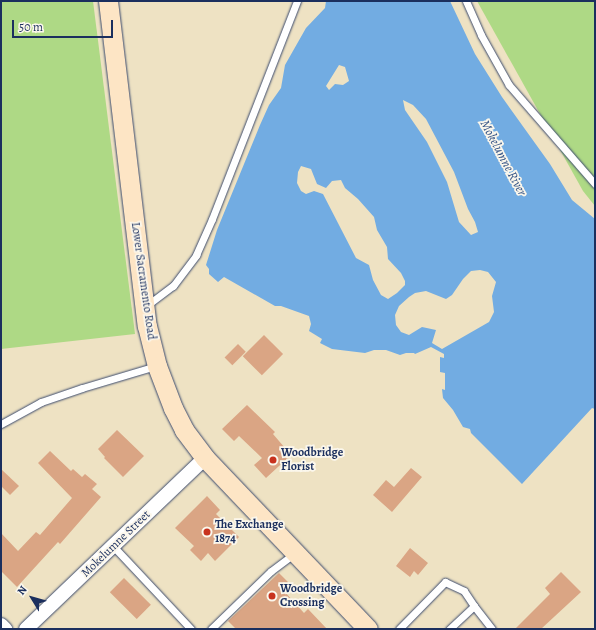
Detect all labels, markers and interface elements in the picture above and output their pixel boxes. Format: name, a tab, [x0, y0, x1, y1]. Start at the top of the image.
scale bar	[14, 12, 115, 38]
text: 50 m	[19, 19, 43, 35]
water label: Mokelumne River	[476, 117, 530, 199]
street label: Lower Sacramento Road	[128, 221, 158, 341]
place label: Woodbridge Florist	[281, 446, 343, 474]
marker: Woodbridge Florist	[268, 455, 278, 465]
street label: Mokelumne Street	[79, 507, 153, 581]
place label: The Exchange 1874	[215, 518, 284, 546]
marker: The Exchange 1874	[202, 527, 212, 537]
north arrow	[12, 578, 52, 618]
place label: Woodbridge Crossing	[280, 582, 342, 610]
text: N	[14, 583, 30, 598]
marker: Woodbridge Crossing	[267, 591, 277, 601]

